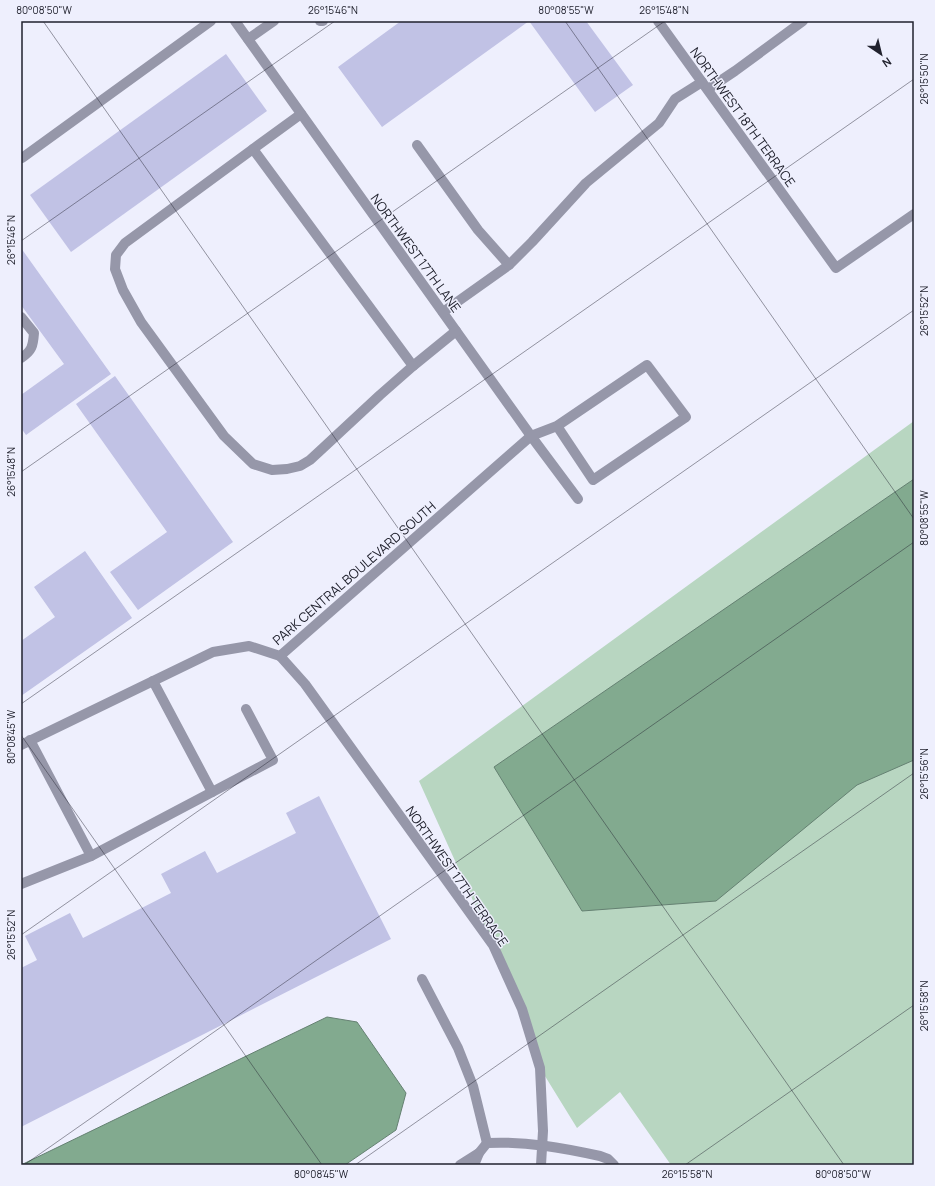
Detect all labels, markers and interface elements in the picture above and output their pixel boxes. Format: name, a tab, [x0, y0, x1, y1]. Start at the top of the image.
text: 80°08'50"W	[16, 3, 72, 17]
text: 26°15'46"N	[308, 3, 358, 17]
text: 80°08'55"W	[538, 3, 594, 17]
text: 26°15'48"N	[639, 3, 689, 17]
north arrow	[861, 34, 901, 74]
street label: NORTHWEST 18TH TERRACE	[686, 44, 800, 190]
text: 26°15'50"N	[917, 53, 931, 104]
text: N	[879, 54, 895, 71]
street label: NORTHWEST 17TH LANE	[367, 190, 465, 316]
text: 26°15'46"N	[4, 215, 18, 265]
text: 26°15'52"N	[917, 286, 931, 336]
text: 26°15'48"N	[4, 447, 18, 497]
text: 80°08'55"W	[917, 490, 931, 546]
street label: PARK CENTRAL BOULEVARD SOUTH	[269, 497, 439, 649]
text: 80°08'45"W	[4, 709, 18, 764]
text: 26°15'56"N	[917, 748, 931, 799]
street label: NORTHWEST 17TH TERRACE	[402, 802, 512, 950]
text: 26°15'52"N	[4, 910, 18, 960]
text: 26°15'58"N	[917, 981, 931, 1031]
text: 80°08'45"W	[294, 1167, 349, 1181]
text: 26°15'58"N	[662, 1167, 712, 1181]
text: 80°08'50"W	[815, 1167, 871, 1181]

